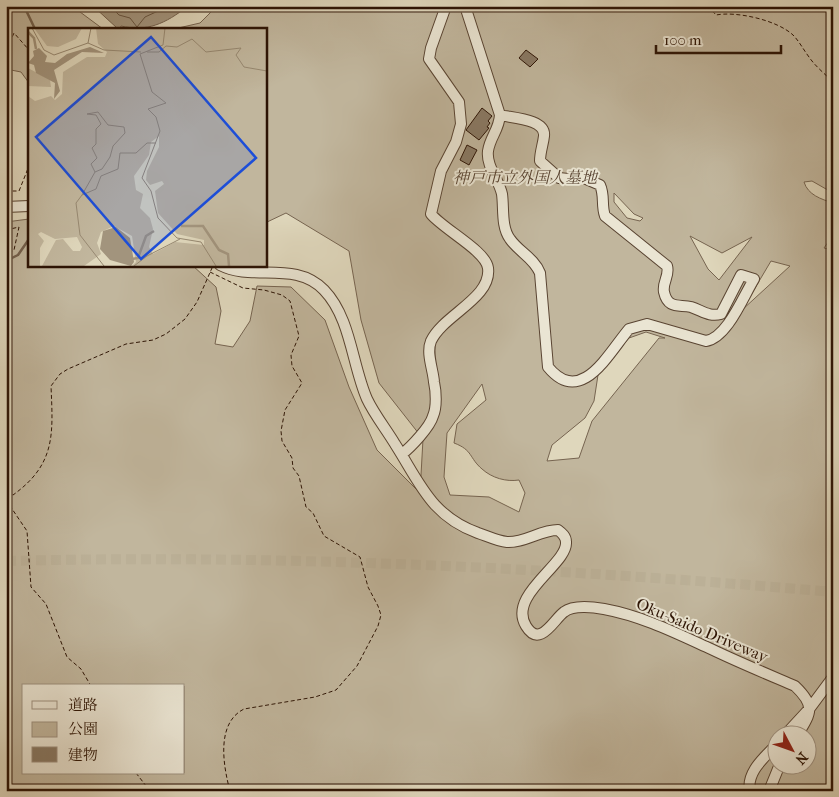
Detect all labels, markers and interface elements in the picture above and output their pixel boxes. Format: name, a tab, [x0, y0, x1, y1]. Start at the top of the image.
scale bar	[656, 22, 782, 54]
inset map	[28, 28, 266, 266]
text: 100 m	[664, 31, 702, 49]
park label: 神戸市立外国人墓地	[453, 168, 599, 187]
street label: Oku-Saido Driveway	[633, 594, 771, 666]
legend	[22, 684, 185, 774]
text: 道路	[68, 696, 98, 714]
text: 公園	[68, 720, 98, 738]
north arrow	[766, 724, 816, 774]
text: 建物	[68, 746, 98, 764]
text: N	[791, 749, 811, 768]

